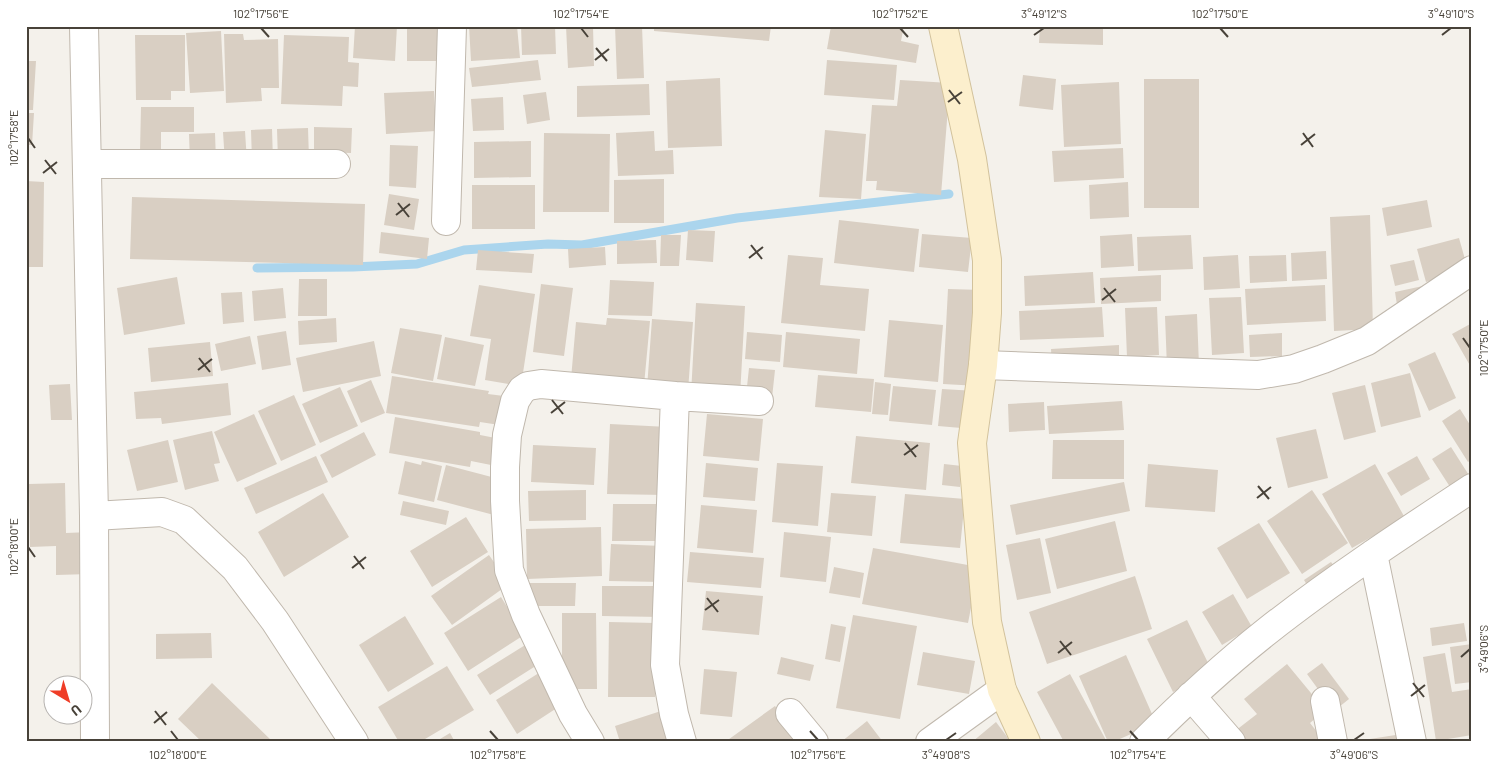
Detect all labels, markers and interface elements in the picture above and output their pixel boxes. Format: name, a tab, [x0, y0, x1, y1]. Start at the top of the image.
text: 102°17'56"E	[233, 6, 289, 20]
text: 102°17'54"E	[553, 6, 609, 20]
text: 102°17'52"E	[872, 6, 928, 20]
text: 3°49'12"S	[1021, 6, 1067, 20]
text: 102°17'50"E	[1192, 6, 1248, 20]
text: 3°49'10"S	[1428, 6, 1474, 20]
text: 102°17'58"E	[6, 110, 20, 166]
text: 102°17'50"E	[1476, 320, 1490, 376]
text: 102°18'00"E	[6, 518, 20, 576]
text: 3°49'06"S	[1476, 625, 1490, 673]
north arrow	[42, 676, 92, 726]
text: U	[67, 701, 85, 720]
text: 102°18'00"E	[149, 747, 207, 761]
text: 102°17'58"E	[470, 747, 526, 761]
text: 102°17'56"E	[790, 747, 846, 761]
text: 3°49'08"S	[922, 747, 970, 761]
text: 102°17'54"E	[1110, 747, 1166, 761]
text: 3°49'06"S	[1330, 747, 1378, 761]

